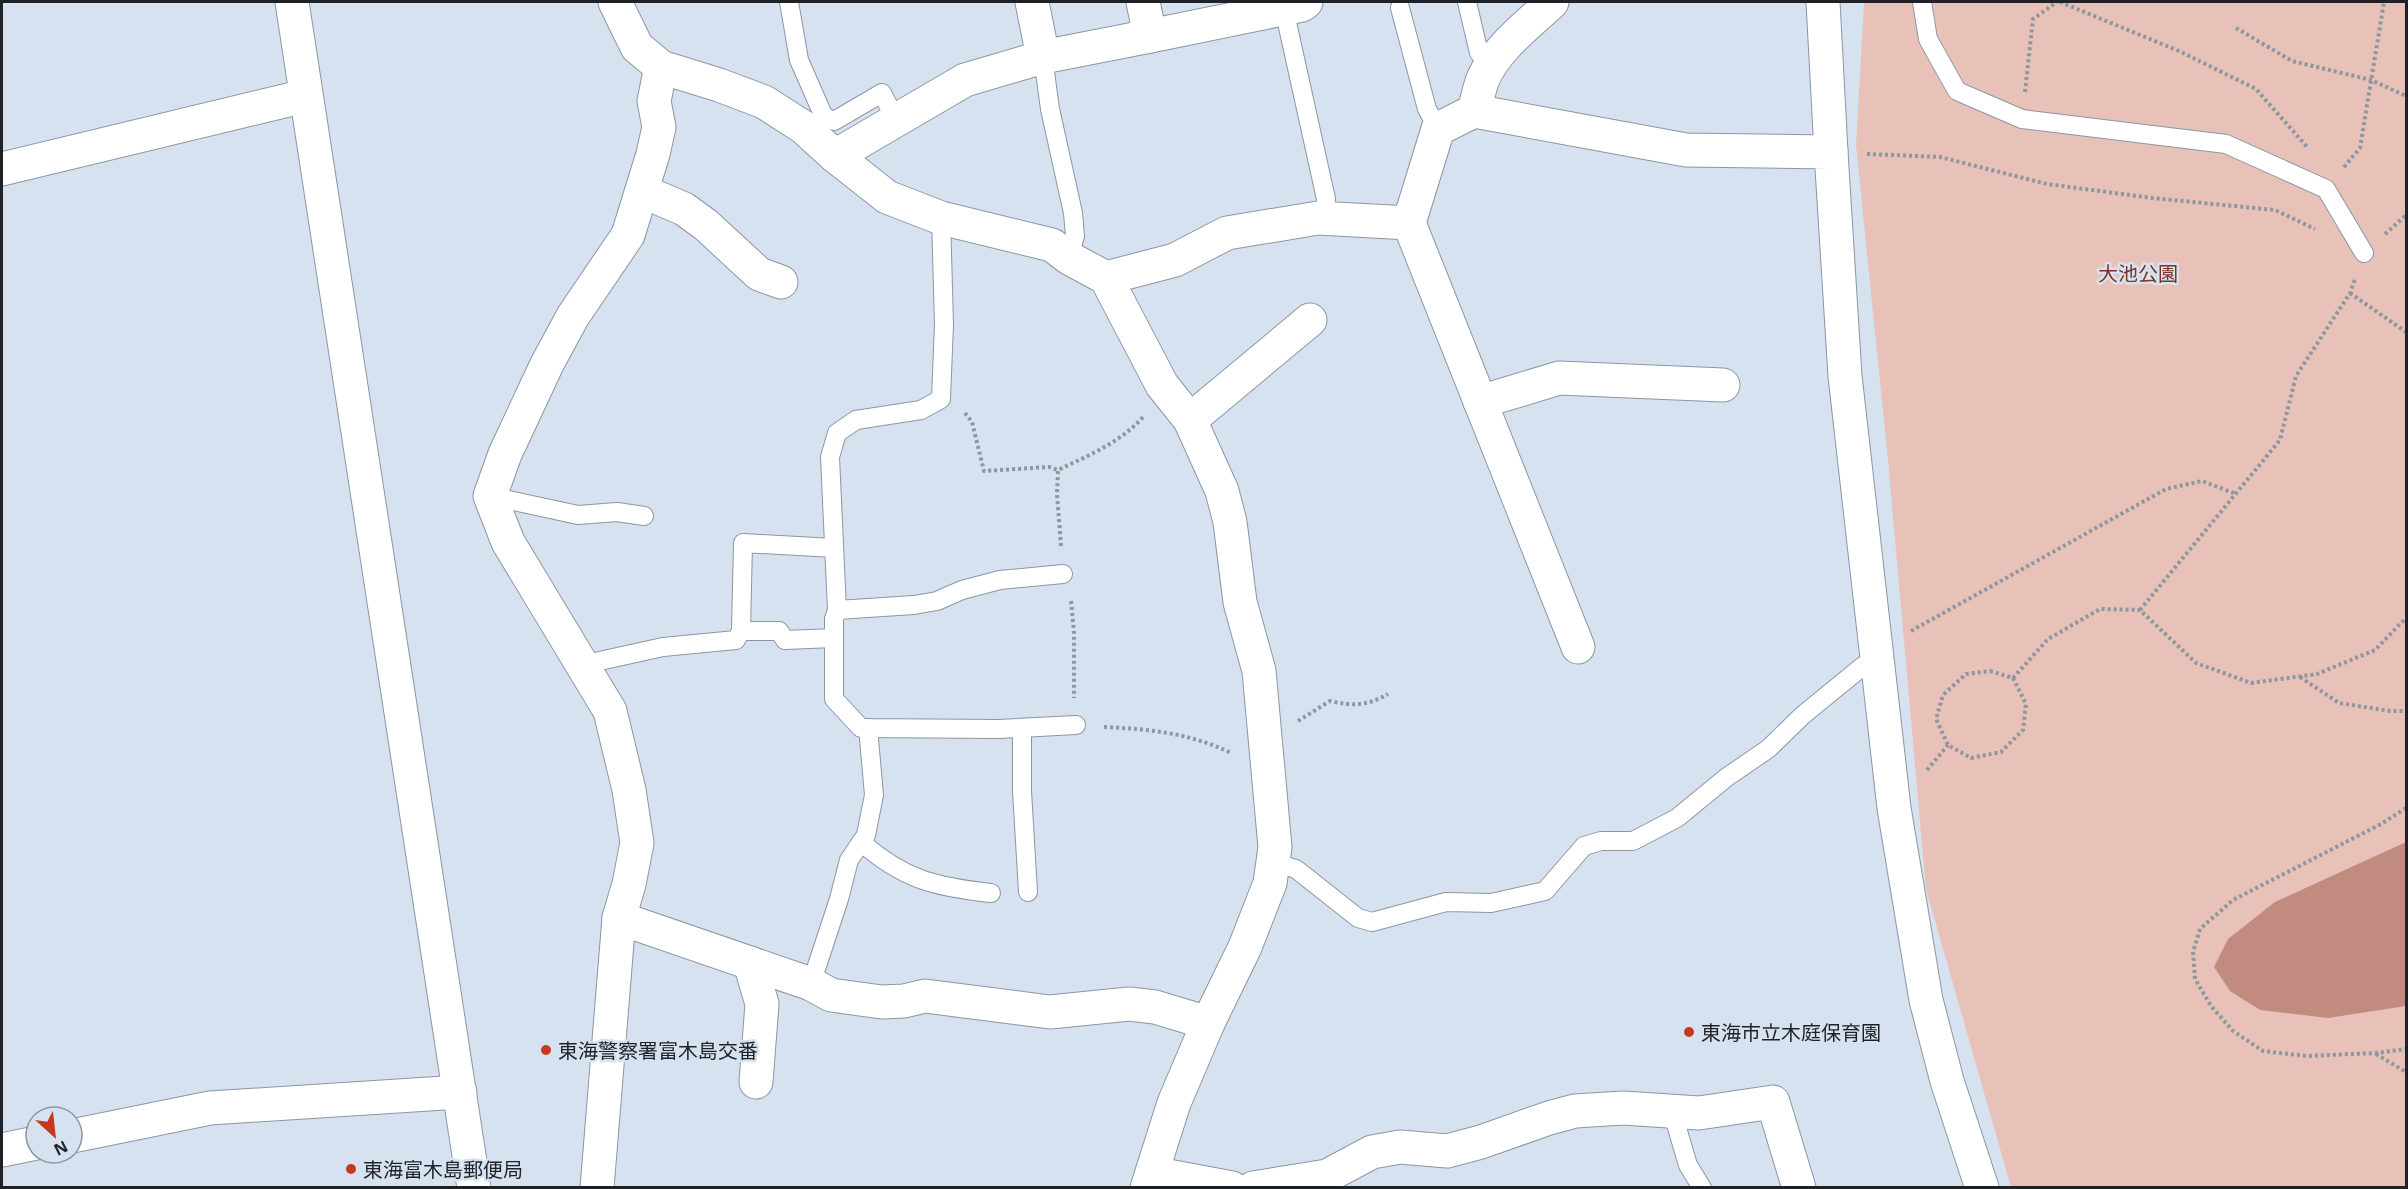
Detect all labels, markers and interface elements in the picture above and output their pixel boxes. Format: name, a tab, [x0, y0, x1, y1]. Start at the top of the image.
park label: 大池公園	[2098, 260, 2178, 287]
place label: 東海市立木庭保育園	[1701, 1019, 1881, 1046]
marker: 東海市立木庭保育園	[1682, 1025, 1696, 1039]
place label: 東海警察署富木島交番	[558, 1037, 758, 1064]
marker: 東海警察署富木島交番	[539, 1043, 553, 1057]
north arrow	[24, 1105, 84, 1165]
text: N	[50, 1136, 72, 1161]
place label: 東海富木島郵便局	[363, 1156, 523, 1183]
marker: 東海富木島郵便局	[344, 1162, 358, 1176]

